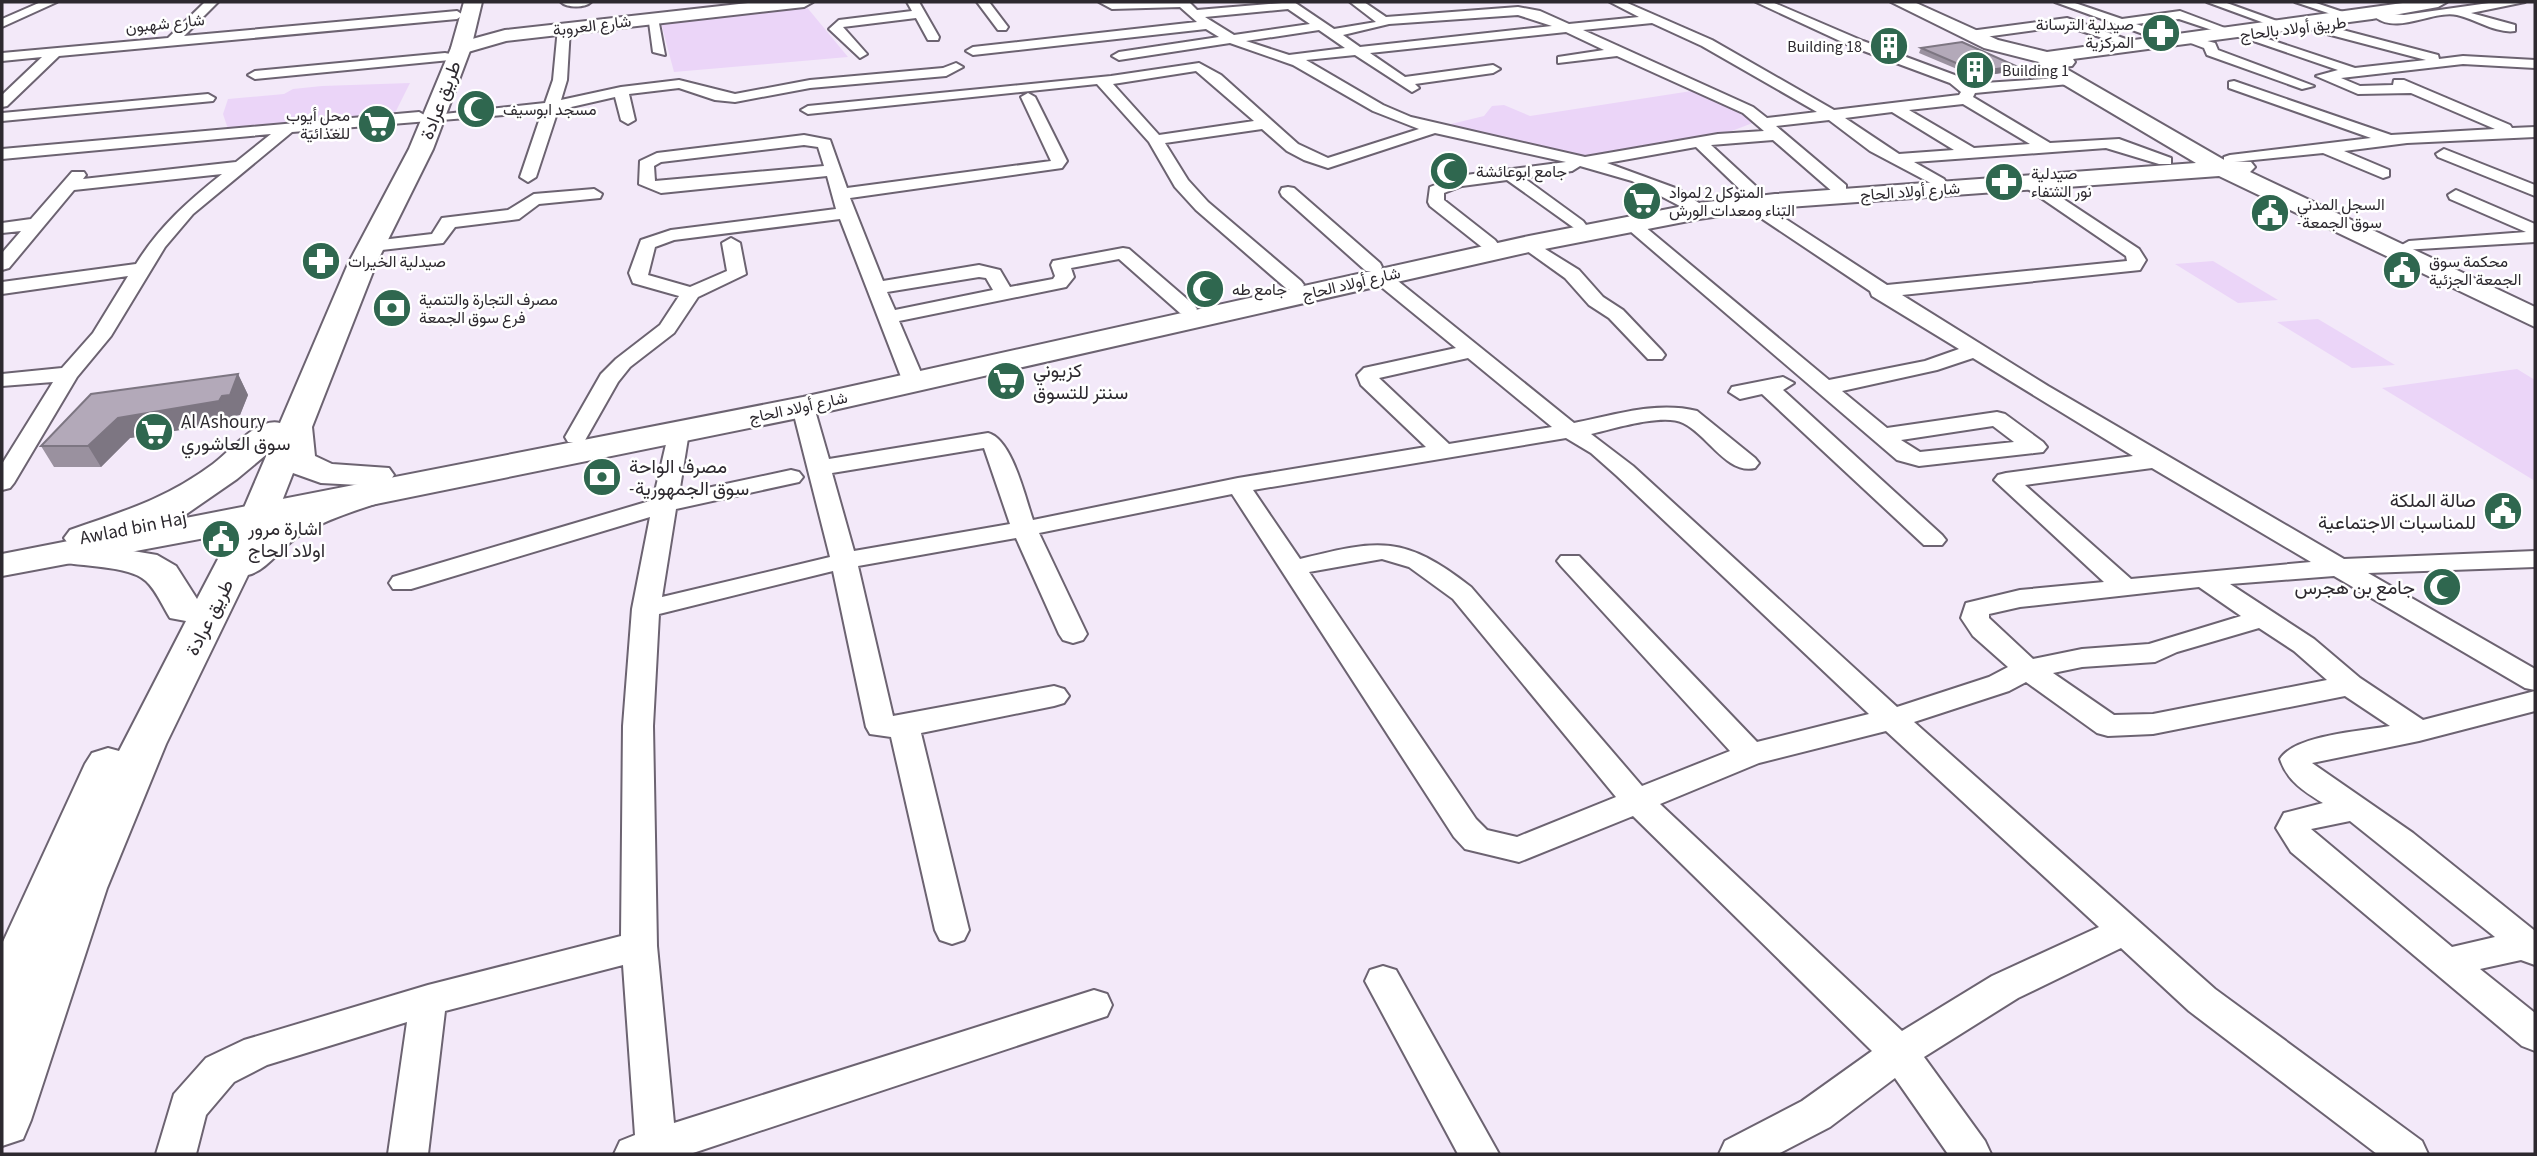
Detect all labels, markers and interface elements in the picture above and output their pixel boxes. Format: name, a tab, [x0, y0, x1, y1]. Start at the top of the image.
street label: شارع شهبون	[124, 9, 206, 39]
street label: شارع العروبة	[552, 10, 633, 42]
pharmacy icon: صيدلية الترسانة المركزية	[2140, 12, 2182, 54]
street label: طريق أولاد بالحاج	[2239, 12, 2348, 46]
place label: صيدلية الترسانة المركزية	[2036, 14, 2134, 54]
building icon: Building 18	[1868, 25, 1910, 67]
place label: Building 18	[1787, 36, 1862, 58]
building icon: Building 1	[1954, 49, 1996, 91]
street label: طريق عرادة	[414, 57, 469, 144]
place label: Building 1	[2002, 60, 2069, 82]
mosque icon: مسجد ابوسيف	[455, 88, 497, 130]
place label: مسجد ابوسيف	[503, 99, 597, 121]
supermarket icon: محل أيوب للغذائية	[356, 103, 398, 145]
place label: محل أيوب للغذائية	[286, 105, 350, 145]
mosque icon: جامع ابوعائشة	[1428, 150, 1470, 192]
place label: جامع ابوعائشة	[1476, 161, 1567, 183]
pharmacy icon: صيدلية نور الشفاء	[1983, 161, 2025, 203]
place label: صيدلية نور الشفاء	[2031, 163, 2092, 203]
street label: شارع أولاد الحاج	[1859, 178, 1961, 206]
supermarket icon: المتوكل 2 لمواد البناء ومعدات الورش	[1621, 180, 1663, 222]
place label: المتوكل 2 لمواد البناء ومعدات الورش	[1669, 182, 1795, 222]
public building icon: السجل المدني -سوق الجمعة	[2249, 192, 2291, 234]
place label: السجل المدني -سوق الجمعة	[2297, 194, 2385, 234]
pharmacy icon: صيدلية الخيرات	[300, 240, 342, 282]
public building icon: محكمة سوق الجمعة الجزئية	[2381, 249, 2423, 291]
place label: صيدلية الخيرات	[348, 251, 446, 273]
place label: محكمة سوق الجمعة الجزئية	[2429, 251, 2521, 291]
street label: شارع أولاد الحاج	[1300, 262, 1403, 306]
mosque icon: جامع طه	[1184, 268, 1226, 310]
place label: جامع طه	[1232, 279, 1287, 301]
bank icon: مصرف التجارة والتنمية فرع سوق الجمعة	[371, 287, 413, 329]
place label: مصرف التجارة والتنمية فرع سوق الجمعة	[419, 289, 558, 329]
place label: كزيوني سنتر للتسوق	[1033, 358, 1128, 407]
supermarket icon: كزيوني سنتر للتسوق	[985, 360, 1027, 402]
street label: شارع أولاد الحاج	[747, 387, 850, 429]
place label: Al Ashoury سوق العاشوري	[181, 409, 290, 459]
supermarket icon: Al Ashoury سوق العاشوري	[133, 411, 175, 453]
place label: مصرف الواحة -سوق الجمهورية	[629, 454, 749, 503]
bank icon: مصرف الواحة -سوق الجمهورية	[581, 456, 623, 498]
place label: صالة الملكة للمناسبات الاجتماعية	[2318, 488, 2476, 537]
public building icon: صالة الملكة للمناسبات الاجتماعية	[2482, 490, 2524, 532]
street label: Awlad bin Haj	[77, 505, 189, 552]
place label: اشارة مرور اولاد الحاج	[247, 516, 325, 565]
public building icon: اشارة مرور اولاد الحاج	[200, 518, 242, 560]
mosque icon: جامع بن هجرس	[2421, 566, 2463, 608]
street label: طريق عرادة	[180, 575, 241, 661]
place label: جامع بن هجرس	[2294, 575, 2415, 602]

